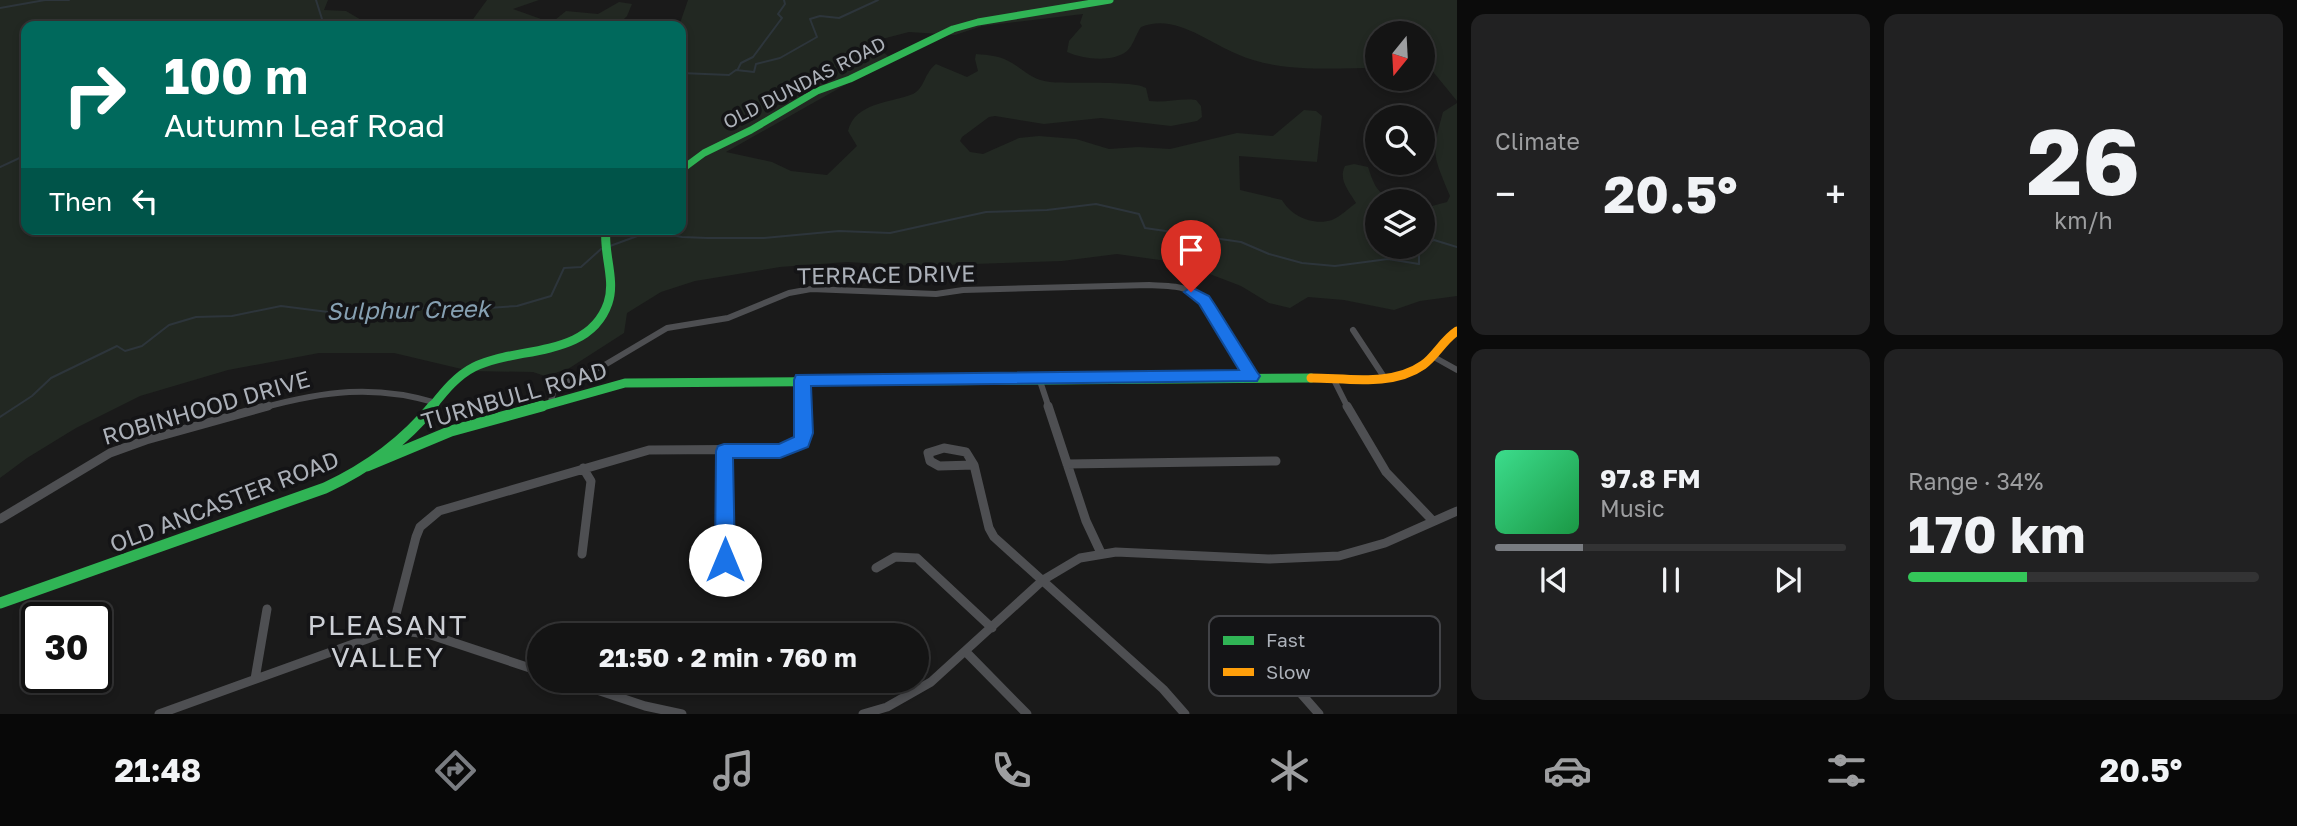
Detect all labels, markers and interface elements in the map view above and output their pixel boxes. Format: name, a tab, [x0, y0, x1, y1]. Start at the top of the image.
north arrow	[1365, 21, 1435, 91]
map controls	[1365, 21, 1435, 259]
street label: OLD DUNDAS ROAD	[719, 31, 889, 133]
text: 100 m	[164, 46, 308, 105]
icon: right	[49, 49, 140, 140]
button: search	[1365, 105, 1435, 175]
text: Autumn Leaf Road	[164, 106, 445, 144]
text: 26	[2027, 106, 2140, 215]
text: Climate	[1495, 127, 1580, 155]
text: 20.5°	[1603, 162, 1738, 224]
text: −	[1495, 171, 1516, 216]
text: +	[1825, 171, 1846, 216]
icon: left	[126, 182, 164, 220]
text: Then	[49, 186, 112, 217]
button: layers	[1365, 189, 1435, 259]
text: km/h	[2054, 206, 2113, 234]
pin	[1161, 220, 1221, 292]
icon: arrive	[1172, 231, 1210, 269]
street label: TERRACE DRIVE	[797, 258, 975, 290]
water label: Sulphur Creek	[326, 293, 493, 325]
street label: TURNBULL ROAD	[418, 355, 610, 435]
street label: ROBINHOOD DRIVE	[99, 364, 313, 450]
street label: OLD ANCASTER ROAD	[105, 444, 343, 558]
text: 97.8 FM	[1600, 463, 1701, 494]
text: Range · 34%	[1908, 467, 2043, 495]
text: Music	[1600, 494, 1665, 522]
text: 170 km	[1908, 502, 2086, 564]
position arrow	[688, 523, 762, 597]
icon: previous	[1535, 561, 1573, 599]
icon: pause	[1652, 561, 1690, 599]
icon: next	[1769, 561, 1807, 599]
speed limit sign: 30	[21, 602, 112, 693]
district label: PLEASANT VALLEY	[308, 608, 468, 673]
legend	[1209, 616, 1440, 696]
text: Fast	[1266, 628, 1305, 651]
text: 21:50 · 2 min · 760 m	[599, 642, 857, 673]
text: Slow	[1266, 660, 1311, 683]
icon: directions	[431, 746, 480, 795]
icon: music	[709, 746, 758, 795]
icon: phone	[987, 746, 1036, 795]
icon: climate	[1265, 746, 1314, 795]
icon: car	[1543, 746, 1592, 795]
icon: filters	[1822, 746, 1871, 795]
text: 21:48	[115, 751, 201, 789]
text: 20.5°	[2100, 751, 2182, 789]

